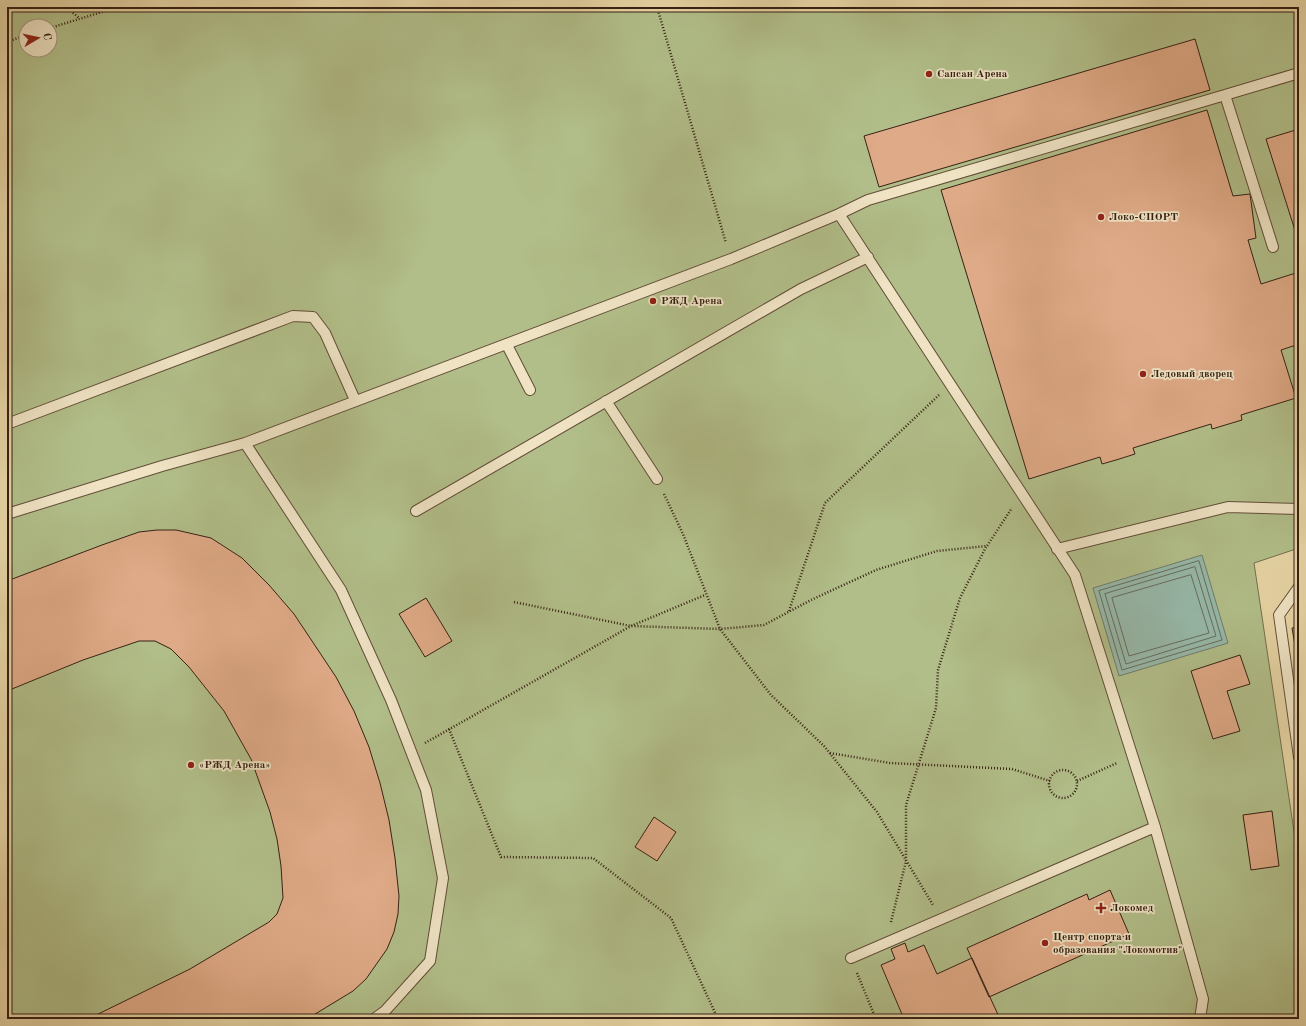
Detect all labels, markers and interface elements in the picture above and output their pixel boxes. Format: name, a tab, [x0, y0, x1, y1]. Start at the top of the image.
north arrow	[18, 18, 58, 58]
text: С	[40, 32, 52, 41]
marker: Сапсан Арена	[924, 69, 934, 79]
place label: Сапсан Арена	[937, 69, 1008, 80]
marker: Локо-СПОРТ	[1096, 212, 1106, 222]
place label: Локо-СПОРТ	[1109, 212, 1178, 223]
marker: РЖД Арена	[648, 296, 658, 306]
place label: РЖД Арена	[661, 296, 722, 307]
marker: Ледовый дворец	[1138, 369, 1148, 379]
place label: Ледовый дворец	[1151, 369, 1233, 380]
marker: «РЖД Арена»	[186, 760, 196, 770]
place label: «РЖД Арена»	[199, 760, 271, 771]
marker: Локомед	[1095, 902, 1107, 914]
place label: Локомед	[1110, 903, 1154, 914]
place label: Центр спорта и образования "Локомотив"	[1053, 932, 1182, 956]
marker: Центр спорта и образования "Локомотив"	[1040, 938, 1050, 948]

